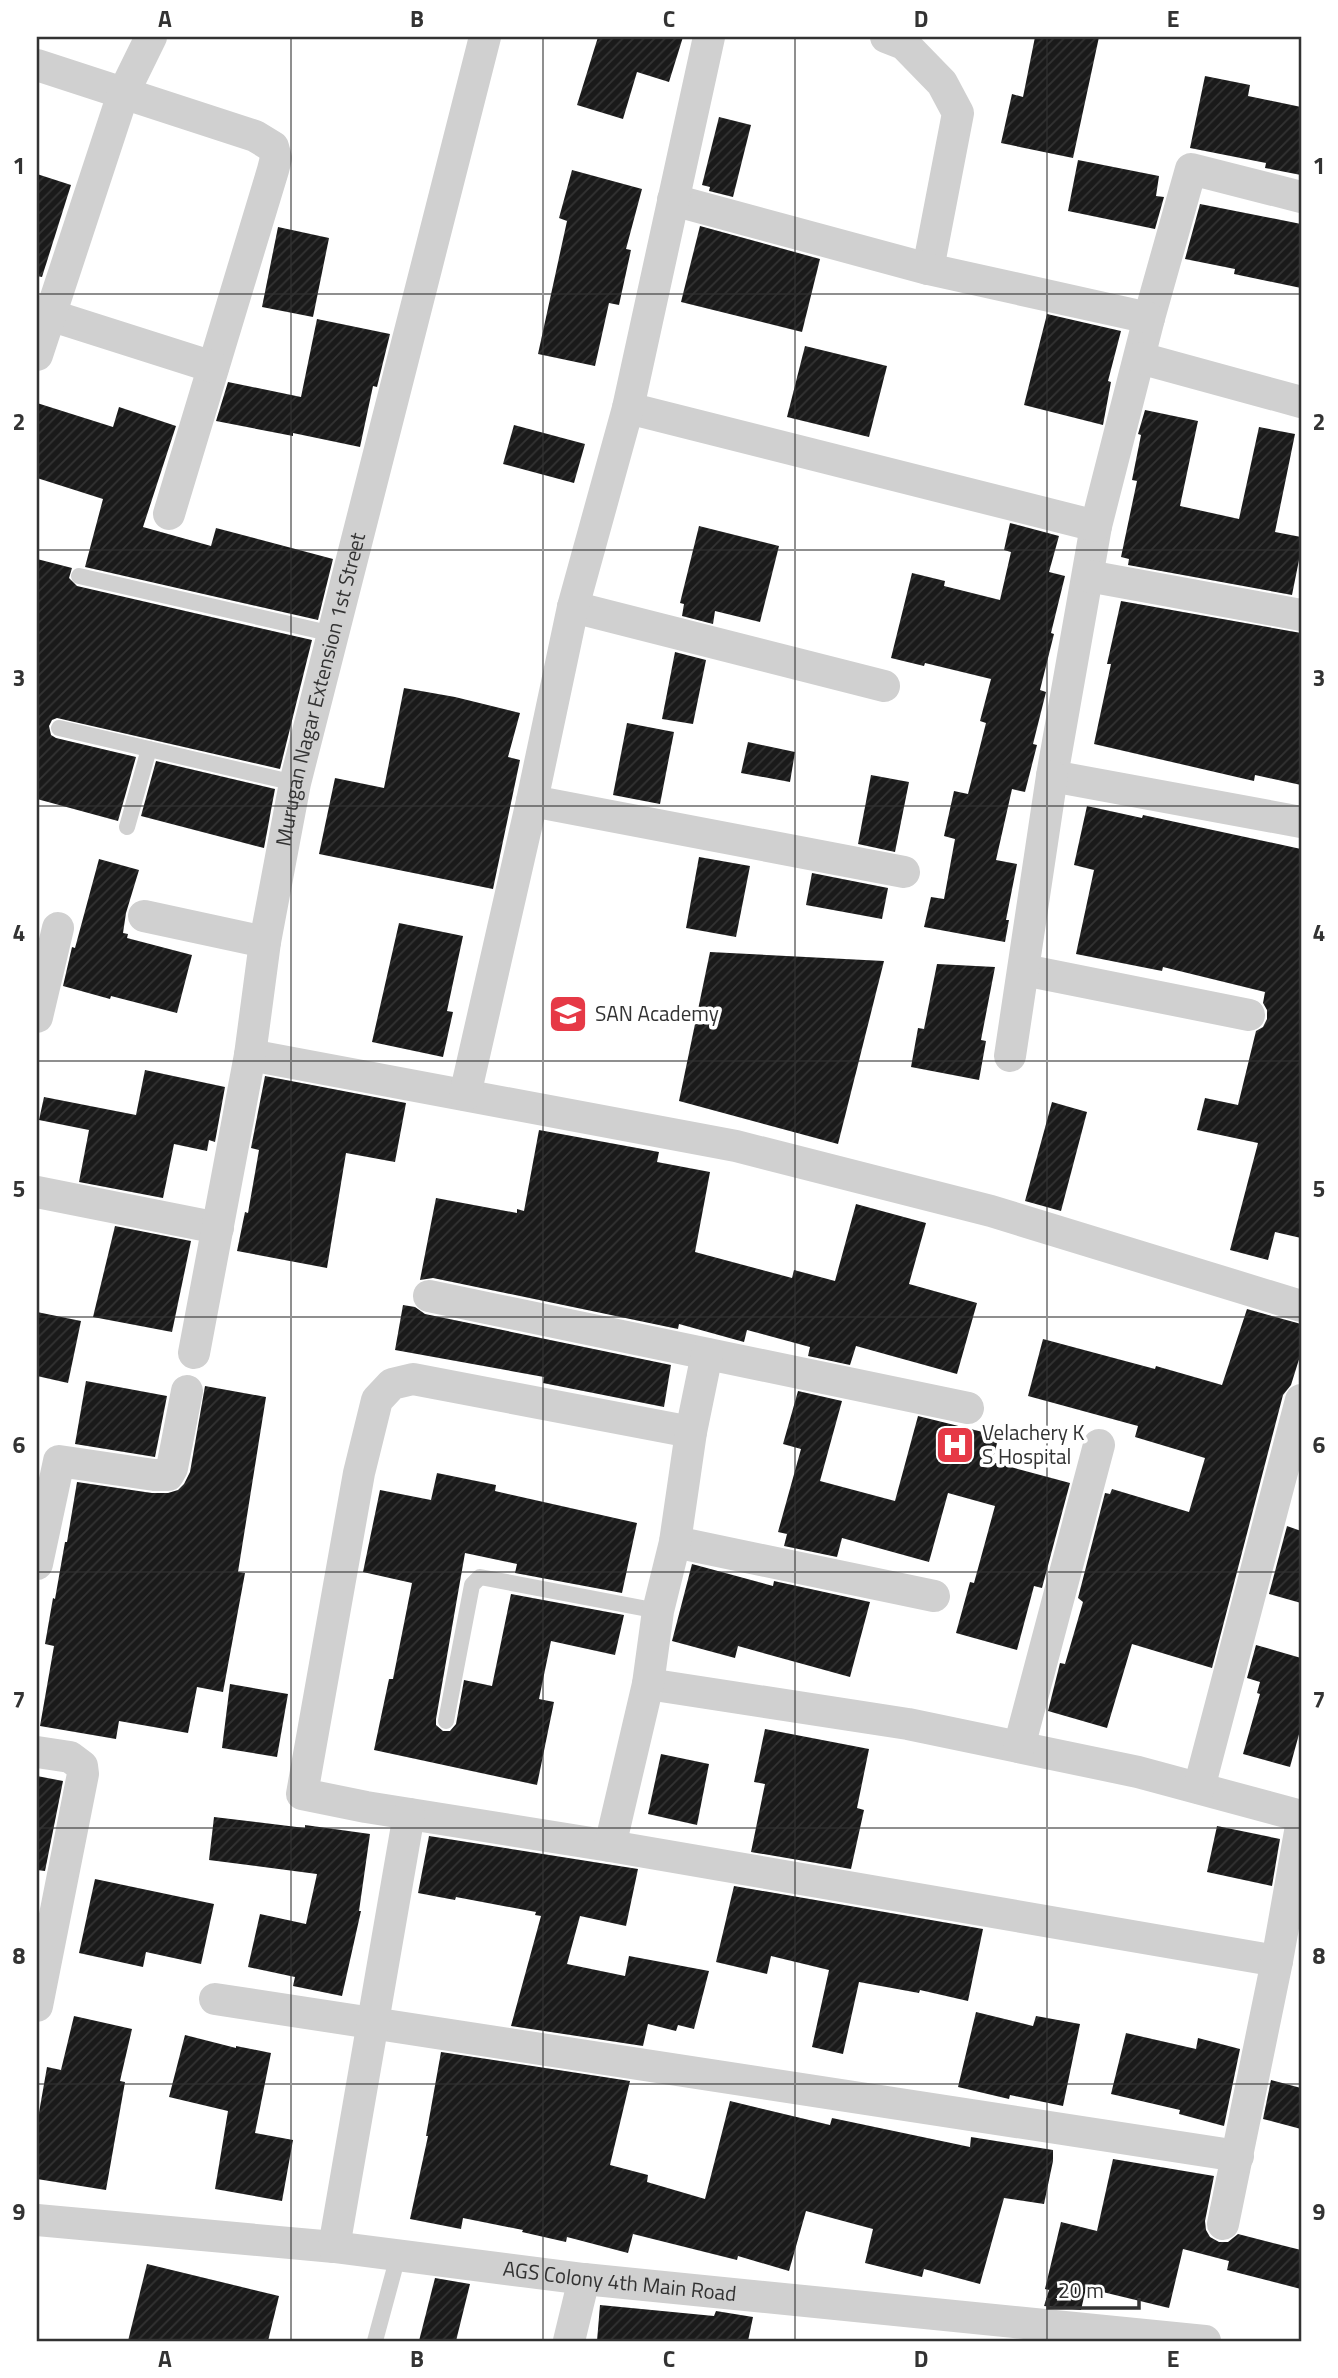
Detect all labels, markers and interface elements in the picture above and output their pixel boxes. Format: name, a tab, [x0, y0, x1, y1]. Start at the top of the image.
text: A	[158, 1, 172, 36]
text: B	[410, 1, 424, 36]
text: C	[663, 1, 675, 36]
text: D	[914, 1, 928, 36]
text: E	[1167, 1, 1179, 36]
text: 1	[13, 148, 25, 183]
text: 1	[1313, 148, 1325, 183]
text: 2	[13, 404, 25, 439]
text: 2	[1313, 404, 1325, 439]
street label: Murugan Nagar Extension 1st Street	[266, 528, 373, 849]
text: 3	[13, 660, 25, 695]
text: 3	[1313, 660, 1325, 695]
text: 4	[13, 915, 25, 950]
text: 4	[1313, 915, 1325, 950]
school or university icon: SAN Academy	[547, 993, 589, 1035]
place label: SAN Academy	[595, 997, 719, 1029]
text: 5	[13, 1171, 25, 1206]
text: 5	[1313, 1171, 1325, 1206]
place label: Velachery K S Hospital	[982, 1416, 1085, 1472]
hospital icon: Velachery K S Hospital	[934, 1424, 976, 1466]
text: 6	[13, 1427, 26, 1462]
text: 6	[1313, 1427, 1326, 1462]
text: 7	[13, 1682, 25, 1717]
text: 7	[1313, 1682, 1325, 1717]
text: 8	[13, 1938, 26, 1973]
text: 8	[1313, 1938, 1326, 1973]
text: 9	[13, 2194, 26, 2229]
text: 9	[1313, 2194, 1326, 2229]
street label: AGS Colony 4th Main Road	[501, 2252, 738, 2309]
scale bar	[1048, 2266, 1138, 2310]
text: 20 m	[1058, 2274, 1104, 2306]
text: A	[158, 2341, 172, 2376]
text: B	[410, 2341, 424, 2376]
text: C	[663, 2341, 675, 2376]
text: D	[914, 2341, 928, 2376]
text: E	[1167, 2341, 1179, 2376]

